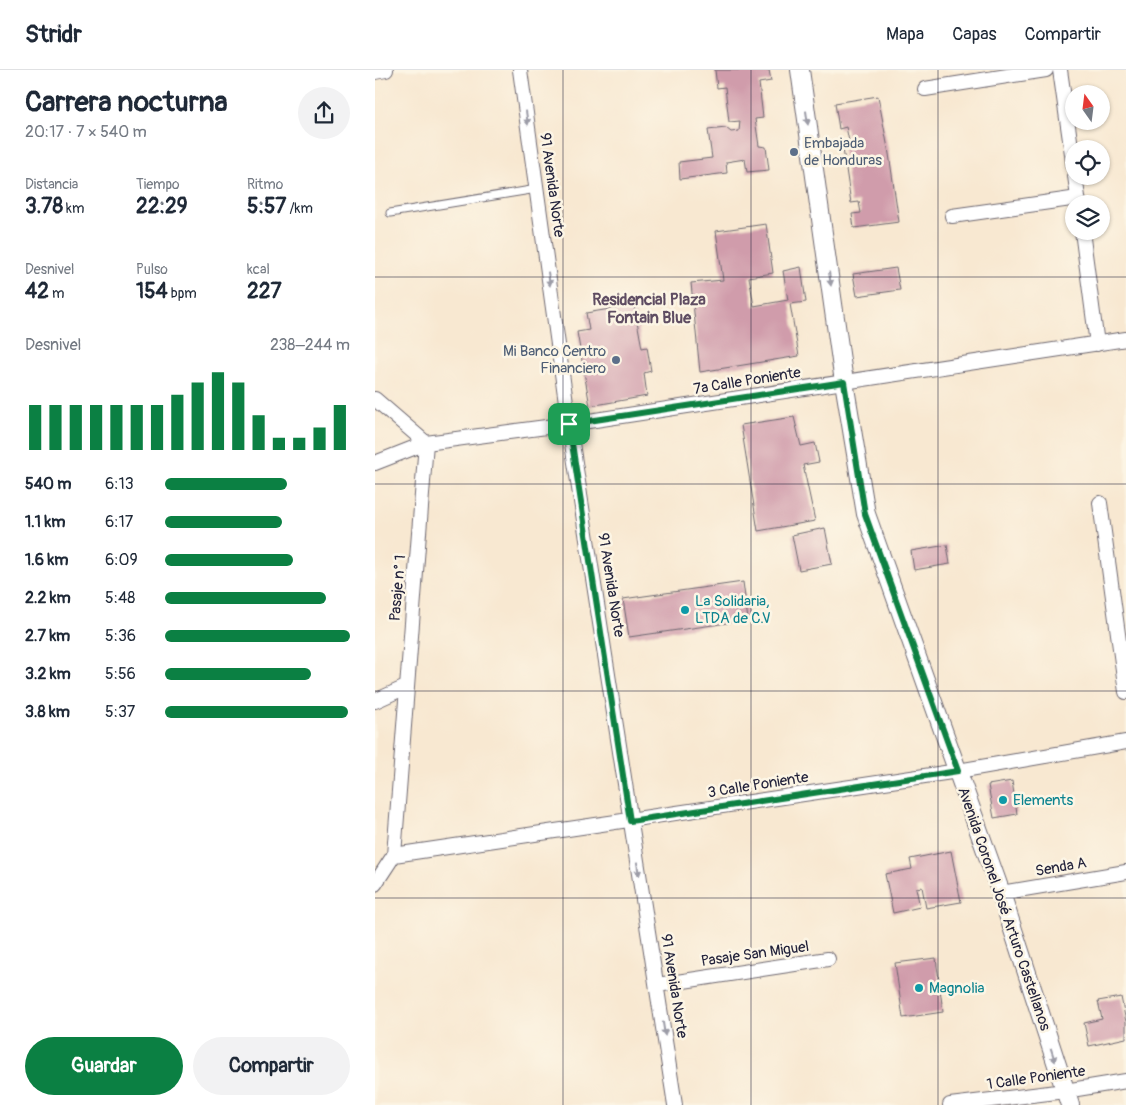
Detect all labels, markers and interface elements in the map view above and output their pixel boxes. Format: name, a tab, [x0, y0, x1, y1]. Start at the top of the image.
text: Stridr	[25, 20, 82, 49]
text: Mapa	[886, 23, 924, 46]
text: Capas	[952, 23, 997, 46]
text: Compartir	[1025, 23, 1101, 46]
text: Carrera nocturna	[25, 85, 228, 120]
north arrow	[1065, 85, 1110, 130]
map controls	[1065, 85, 1110, 240]
button: share	[298, 87, 350, 139]
one-way arrow	[523, 111, 531, 127]
one-way arrow	[803, 111, 811, 127]
text: 20:17 · 7 × 540 m	[25, 122, 147, 142]
street label: 91 Avenida Norte	[535, 132, 569, 239]
place label: Embajada de Honduras	[804, 134, 882, 170]
button: locate	[1065, 140, 1110, 185]
marker: Embajada de Honduras	[788, 146, 800, 158]
text: Distancia	[25, 176, 78, 193]
text: Tiempo	[136, 176, 180, 193]
text: Ritmo	[247, 176, 283, 193]
text: 3.78	[25, 193, 63, 220]
text: 22:29	[136, 193, 188, 220]
text: 5:57	[247, 193, 286, 220]
button: layers	[1065, 195, 1110, 240]
text: km	[63, 200, 84, 217]
text: /km	[286, 200, 313, 217]
text: Desnivel	[25, 261, 74, 278]
text: Pulso	[136, 261, 168, 278]
text: kcal	[247, 261, 270, 278]
one-way arrow	[545, 272, 553, 288]
one-way arrow	[826, 272, 834, 288]
text: 42	[25, 278, 49, 305]
text: 154	[136, 278, 168, 305]
text: 227	[247, 278, 282, 305]
text: m	[49, 285, 64, 302]
text: bpm	[168, 285, 197, 302]
district label: Residencial Plaza Fontain Blue	[592, 290, 706, 328]
text: Desnivel	[25, 335, 81, 355]
text: 238–244 m	[270, 335, 350, 355]
place label: Mi Banco Centro Financiero	[503, 342, 606, 378]
marker: Mi Banco Centro Financiero	[610, 354, 622, 366]
street label: 7a Calle Poniente	[692, 363, 803, 399]
pin	[548, 403, 590, 445]
icon: arrive	[555, 410, 583, 438]
text: 540 m	[25, 474, 72, 494]
text: 6:13	[105, 474, 134, 494]
text: 1.1 km	[25, 512, 65, 532]
text: 6:17	[105, 512, 133, 532]
street label: 91 Avenida Norte	[593, 532, 629, 639]
text: 1.6 km	[25, 550, 68, 570]
text: 6:09	[105, 550, 138, 570]
street label: Pasaje n° 1	[386, 554, 410, 622]
text: 2.2 km	[25, 588, 71, 608]
text: 5:48	[105, 588, 135, 608]
place label: La Solidaria, LTDA de C.V	[695, 592, 771, 628]
marker: La Solidaria, LTDA de C.V	[679, 604, 691, 616]
text: 2.7 km	[25, 626, 70, 646]
text: 5:36	[105, 626, 136, 646]
text: 3.2 km	[25, 664, 71, 684]
text: 5:56	[105, 664, 136, 684]
text: 3.8 km	[25, 702, 70, 722]
text: 5:37	[105, 702, 135, 722]
street label: 3 Calle Poniente	[706, 768, 810, 802]
street label: Avenida Coronel José Arturo Castellanos	[953, 785, 1055, 1033]
place label: Elements	[1013, 791, 1073, 810]
marker: Elements	[997, 794, 1009, 806]
street label: Senda A	[1034, 853, 1088, 881]
one-way arrow	[635, 861, 643, 877]
street label: 91 Avenida Norte	[656, 933, 692, 1040]
street label: Pasaje San Miguel	[700, 937, 810, 971]
place label: Magnolia	[929, 979, 984, 998]
marker: Magnolia	[913, 982, 925, 994]
one-way arrow	[660, 1022, 668, 1038]
button: Guardar	[25, 1037, 183, 1095]
button: Compartir	[193, 1037, 350, 1095]
one-way arrow	[1050, 1047, 1057, 1062]
street label: 1 Calle Poniente	[985, 1062, 1087, 1094]

